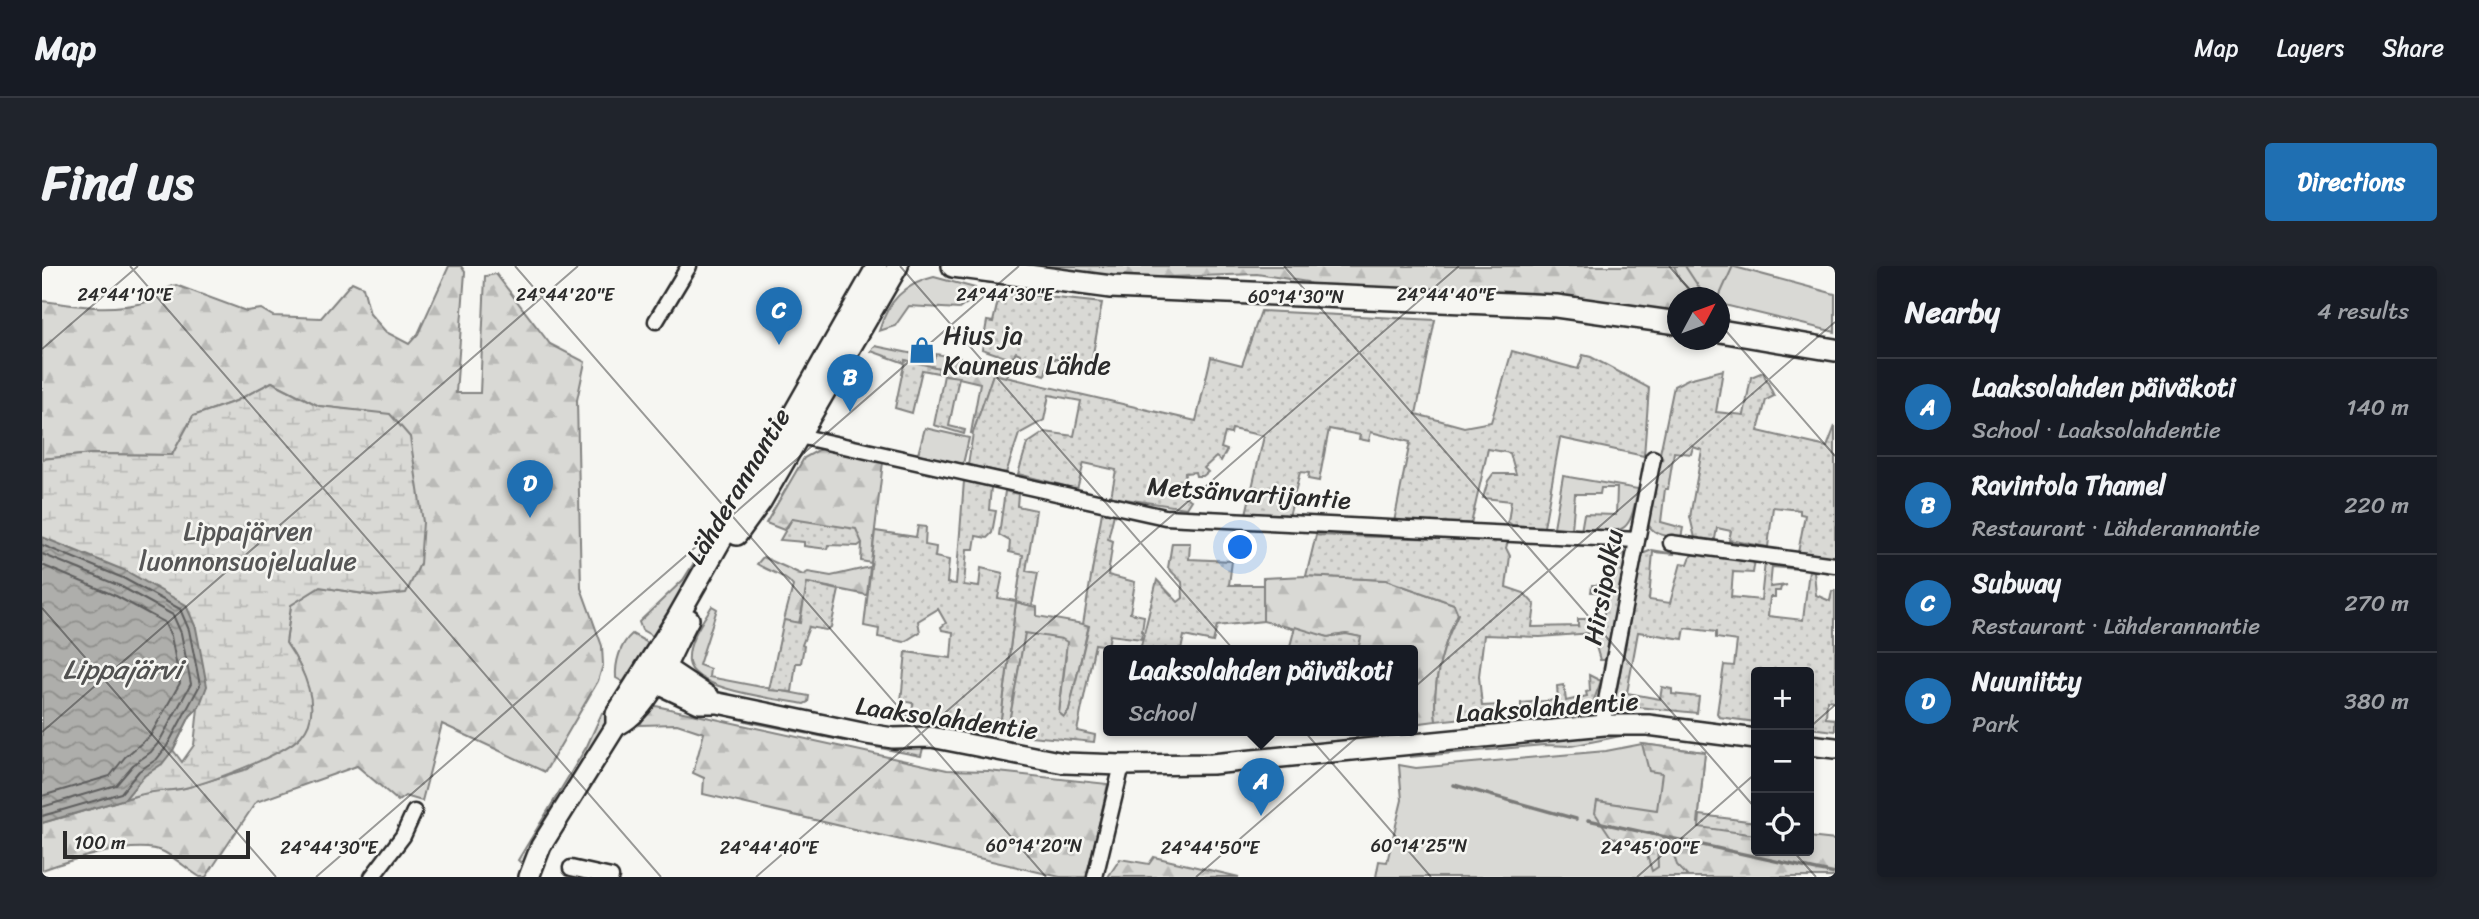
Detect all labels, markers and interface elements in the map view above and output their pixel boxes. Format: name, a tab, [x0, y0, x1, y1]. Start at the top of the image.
text: Map	[35, 19, 96, 77]
text: Map	[2194, 27, 2239, 69]
text: Layers	[2277, 27, 2344, 69]
text: Share	[2382, 27, 2444, 69]
text: Find us	[42, 139, 194, 226]
button: Directions	[2265, 143, 2437, 221]
text: 24°44'10"E	[77, 279, 174, 311]
text: 24°44'20"E	[516, 279, 615, 311]
text: 24°44'30"E	[956, 279, 1055, 311]
text: 24°44'40"E	[1397, 279, 1496, 311]
text: 60°14'30"N	[1248, 281, 1345, 313]
text: Nearby	[1905, 285, 2000, 339]
pin: C	[756, 287, 802, 345]
north arrow	[1667, 287, 1730, 350]
text: 4 results	[2317, 291, 2409, 332]
place label: Hius ja Kauneus Lähde	[943, 312, 1111, 388]
shop icon: Hius ja Kauneus Lähde	[907, 335, 937, 365]
pin: B	[827, 354, 873, 412]
text: Laaksolahden päiväkoti	[1972, 364, 2235, 410]
text: A	[1920, 387, 1936, 428]
text: 140 m	[2347, 387, 2409, 428]
street label: Lähderannantie	[673, 398, 803, 574]
text: School · Laaksolahdentie	[1972, 410, 2221, 451]
pin: D	[507, 460, 553, 518]
text: Ravintola Thamel	[1972, 462, 2166, 508]
street label: Metsänvartijantie	[1146, 463, 1353, 523]
text: B	[1921, 485, 1935, 526]
text: 220 m	[2344, 485, 2409, 526]
park label: Lippajärven luonnonsuojelualue	[139, 508, 357, 584]
text: Restaurant · Lähderannantie	[1972, 508, 2260, 549]
street label: Hirsipolku	[1569, 525, 1637, 649]
your location	[1223, 530, 1257, 564]
text: Subway	[1972, 560, 2061, 606]
text: C	[1921, 583, 1935, 624]
text: 270 m	[2344, 583, 2409, 624]
text: Restaurant · Lähderannantie	[1972, 606, 2260, 647]
water label: Lippajärvi	[63, 645, 187, 694]
popup	[1103, 645, 1418, 736]
text: Laaksolahden päiväkoti	[1129, 647, 1392, 693]
text: Nuuniitty	[1972, 658, 2081, 704]
map controls	[1751, 667, 1814, 856]
button: +	[1751, 667, 1814, 730]
street label: Laaksolahdentie	[1454, 678, 1640, 736]
text: D	[1921, 681, 1935, 722]
text: 380 m	[2344, 681, 2409, 722]
street label: Laaksolahdentie	[853, 682, 1041, 754]
text: School	[1129, 693, 1197, 734]
text: Park	[1972, 704, 2019, 745]
button: −	[1751, 730, 1814, 793]
pin: A	[1238, 758, 1284, 816]
button: locate	[1751, 793, 1814, 856]
text: 100 m	[74, 826, 126, 859]
scale bar	[63, 828, 250, 860]
text: 60°14'20"N	[986, 830, 1083, 862]
text: 60°14'25"N	[1371, 830, 1468, 862]
text: 24°44'30"E	[280, 832, 379, 864]
text: 24°44'40"E	[720, 832, 819, 864]
text: 24°44'50"E	[1161, 832, 1260, 864]
text: 24°45'00"E	[1601, 832, 1700, 864]

